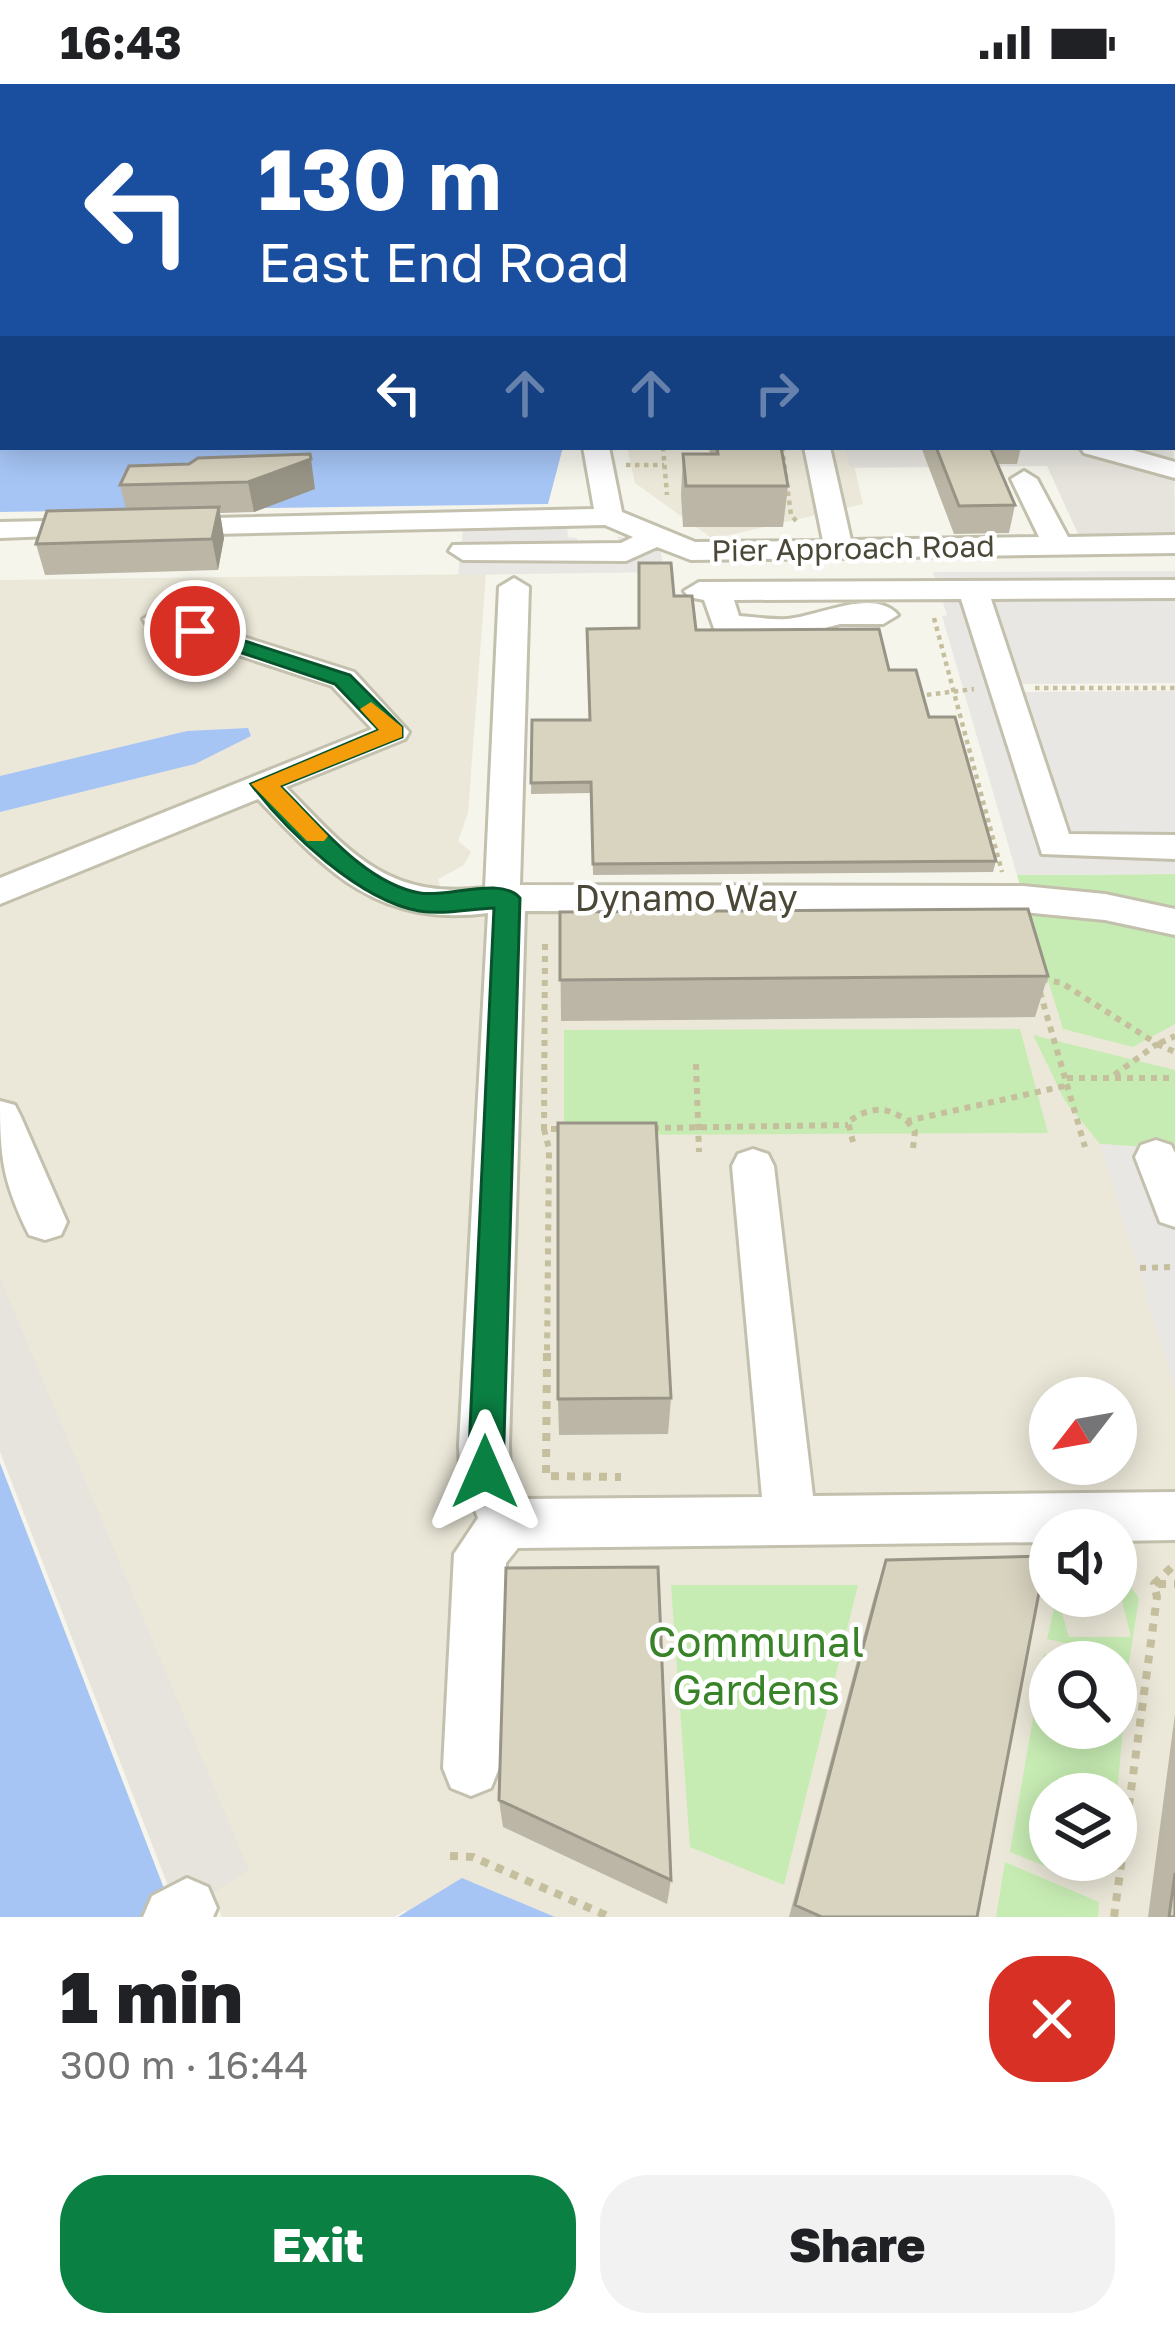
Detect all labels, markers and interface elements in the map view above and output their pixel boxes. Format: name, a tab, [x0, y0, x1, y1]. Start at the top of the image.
text: 16:43	[60, 15, 182, 69]
text: 130 m	[258, 128, 502, 228]
icon: left	[60, 132, 216, 288]
text: East End Road	[258, 229, 630, 294]
icon: left	[366, 360, 432, 426]
icon: ahead	[492, 360, 558, 426]
icon: ahead	[618, 360, 684, 426]
icon: right	[744, 360, 810, 426]
street label: Pier Approach Road	[711, 528, 995, 568]
pin	[144, 580, 246, 682]
icon: arrive	[162, 598, 228, 664]
street label: Dynamo Way	[574, 876, 798, 919]
north arrow	[1029, 1377, 1137, 1485]
map controls	[1029, 1377, 1137, 1881]
position arrow	[422, 1409, 548, 1535]
button: sound	[1029, 1509, 1137, 1617]
park label: Communal Gardens	[648, 1616, 864, 1714]
button: search	[1029, 1641, 1137, 1749]
button: layers	[1029, 1773, 1137, 1881]
text: 1 min	[60, 1952, 243, 2039]
button: close	[989, 1956, 1115, 2082]
text: 300 m · 16:44	[60, 2041, 308, 2088]
button: Exit	[60, 2175, 576, 2313]
button: Share	[600, 2175, 1115, 2313]

